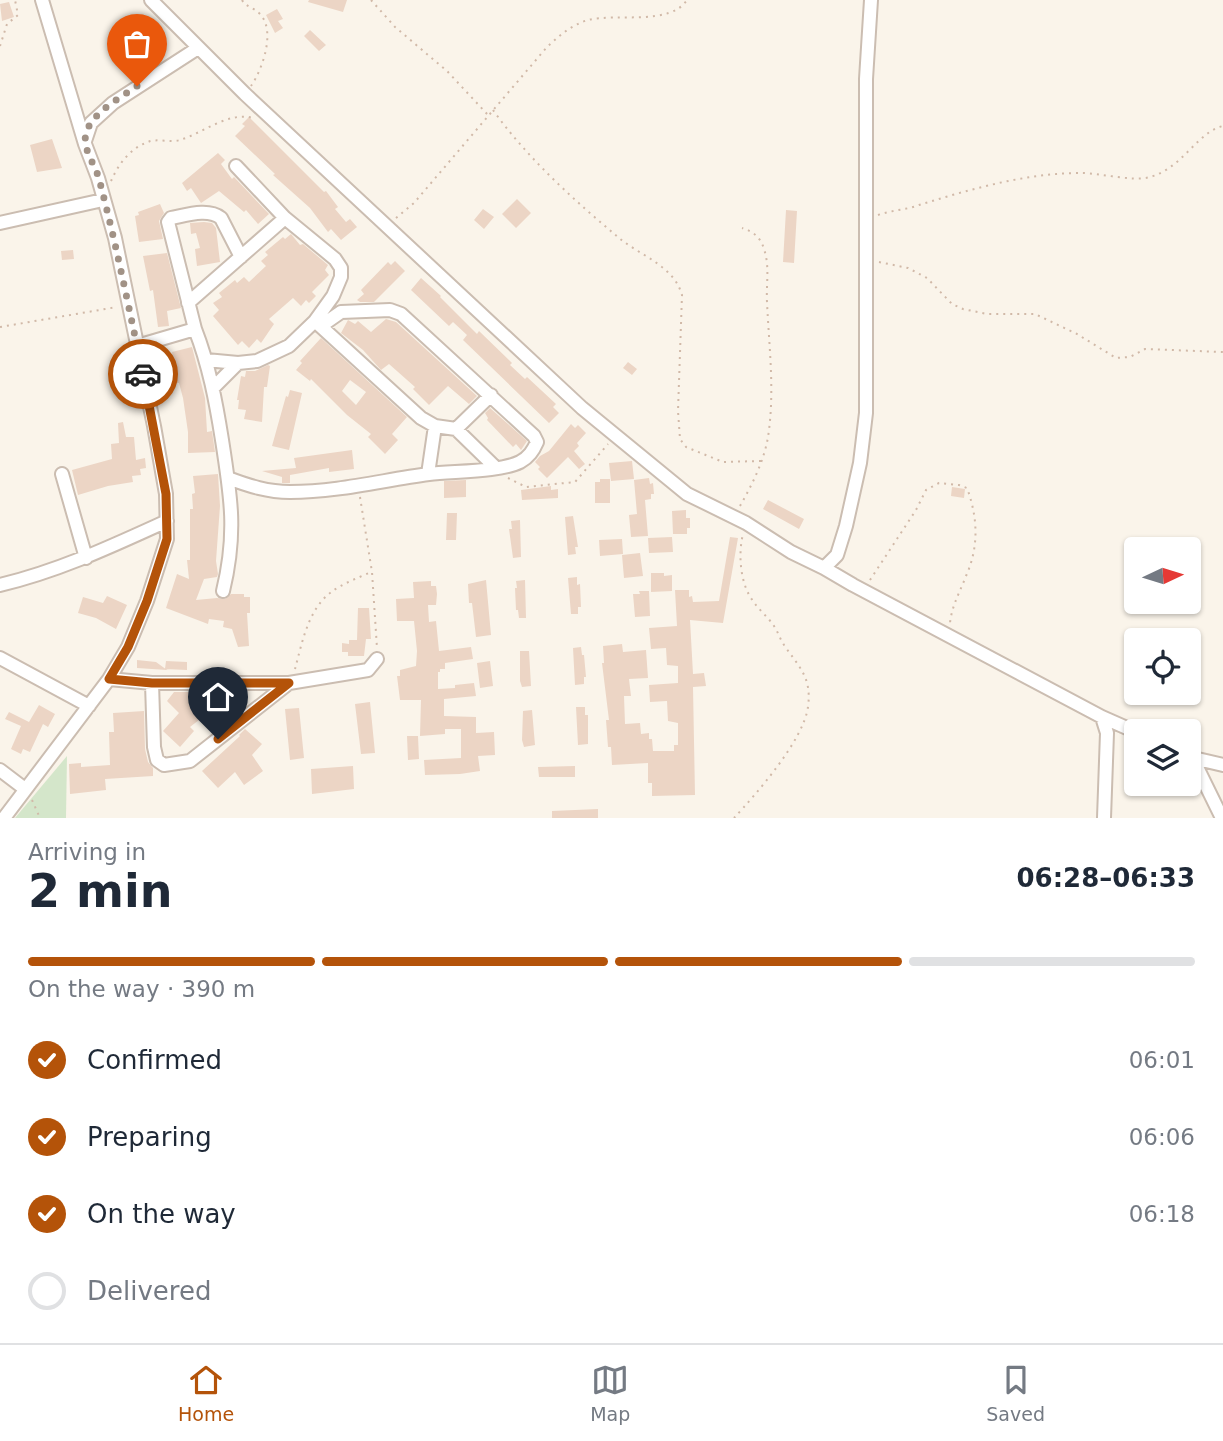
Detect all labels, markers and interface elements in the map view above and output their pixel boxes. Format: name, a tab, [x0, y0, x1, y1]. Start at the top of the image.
pin	[107, 14, 167, 86]
icon: bag	[118, 25, 156, 63]
courier	[108, 339, 178, 409]
icon: car	[124, 355, 162, 393]
north arrow	[1124, 537, 1200, 614]
map controls	[1124, 537, 1201, 796]
button: locate	[1124, 628, 1201, 705]
pin	[188, 667, 248, 739]
icon: home	[199, 678, 237, 716]
button: layers	[1124, 719, 1201, 796]
text: Arriving in	[28, 839, 146, 865]
text: 06:28–06:33	[1016, 863, 1195, 893]
text: 2 min	[28, 864, 172, 918]
text: On the way · 390 m	[28, 976, 255, 1002]
icon: check	[28, 1041, 66, 1079]
text: Confirmed	[87, 1045, 222, 1075]
text: 06:01	[1129, 1047, 1195, 1073]
icon: check	[28, 1118, 66, 1156]
text: Preparing	[87, 1122, 212, 1152]
text: 06:06	[1129, 1124, 1195, 1150]
icon: check	[28, 1195, 66, 1233]
text: On the way	[87, 1199, 236, 1229]
text: 06:18	[1129, 1201, 1195, 1227]
text: Delivered	[87, 1276, 211, 1306]
tab: Home	[178, 1361, 234, 1425]
tab: Map	[590, 1361, 630, 1425]
tab: Saved	[986, 1361, 1045, 1425]

